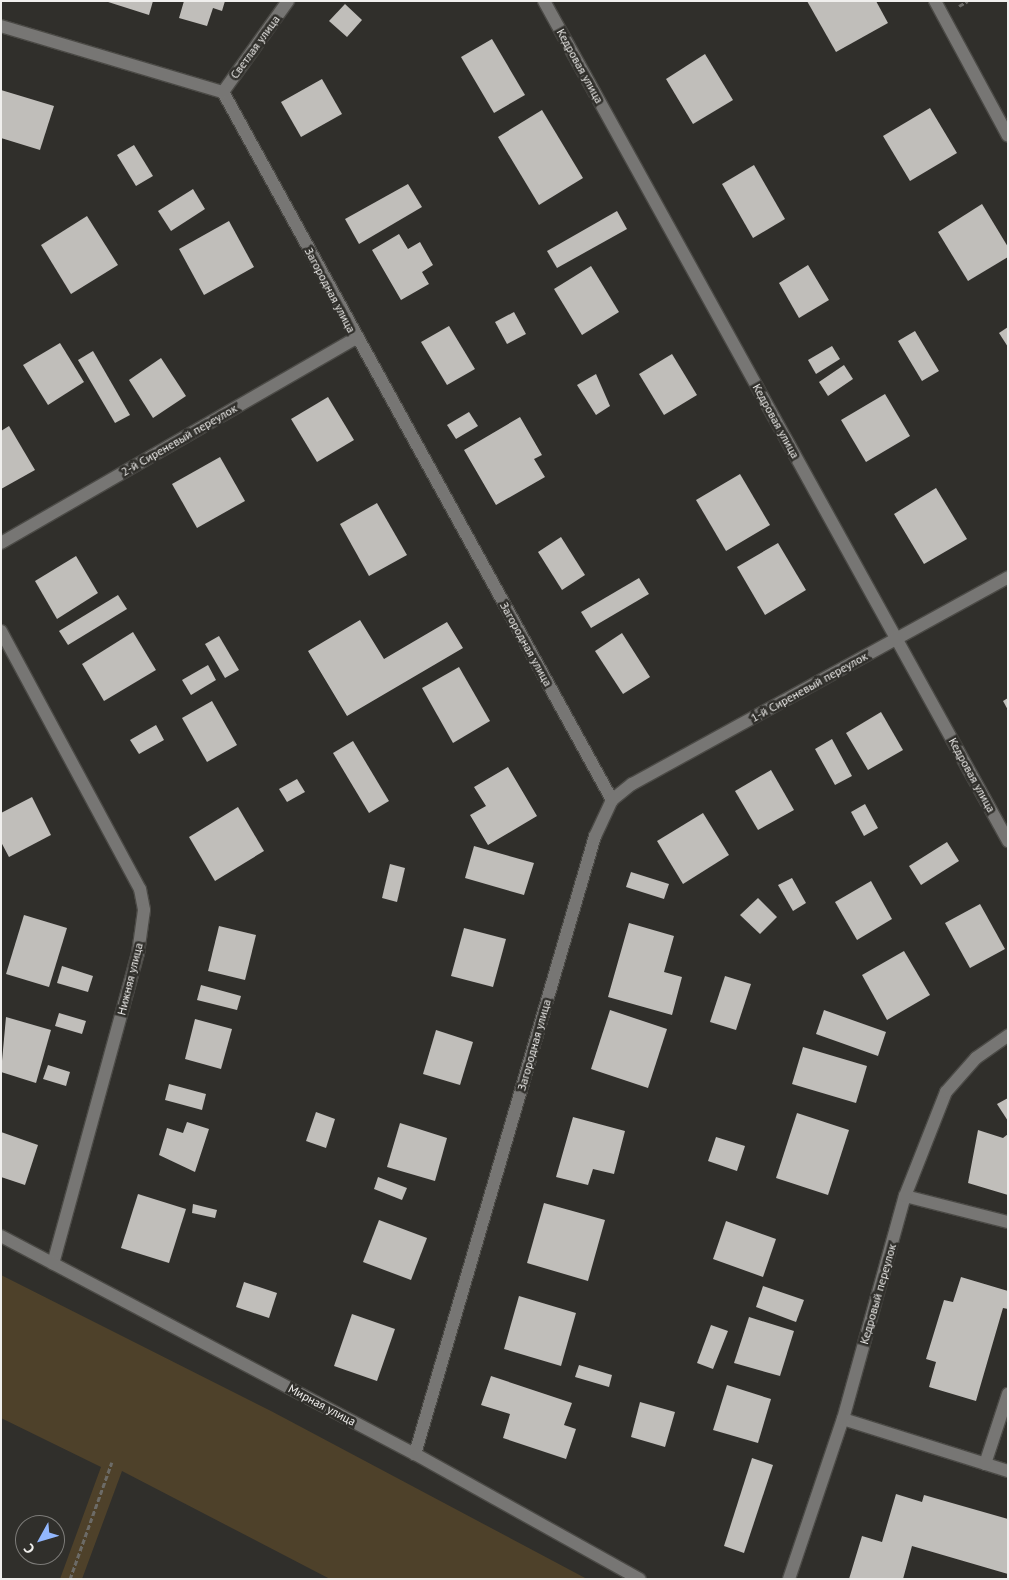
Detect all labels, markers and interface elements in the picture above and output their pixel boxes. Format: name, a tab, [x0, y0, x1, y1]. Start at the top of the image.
street label: Светлая улица	[227, 12, 283, 82]
street label: Кедровая улица	[554, 26, 606, 106]
street label: Загородная улица	[301, 245, 359, 335]
street label: Кедровая улица	[750, 381, 802, 461]
street label: 2-й Сиреневый переулок	[119, 401, 239, 479]
street label: Загородная улица	[497, 599, 555, 689]
street label: 1-й Сиреневый переулок	[748, 649, 870, 725]
street label: Кедровая улица	[946, 735, 998, 815]
street label: Нижняя улица	[114, 941, 146, 1017]
street label: Загородная улица	[514, 998, 554, 1092]
street label: Кедровый переулок	[857, 1242, 899, 1346]
street label: Мирная улица	[286, 1381, 358, 1429]
north arrow	[15, 1515, 65, 1565]
text: С	[20, 1540, 39, 1558]

